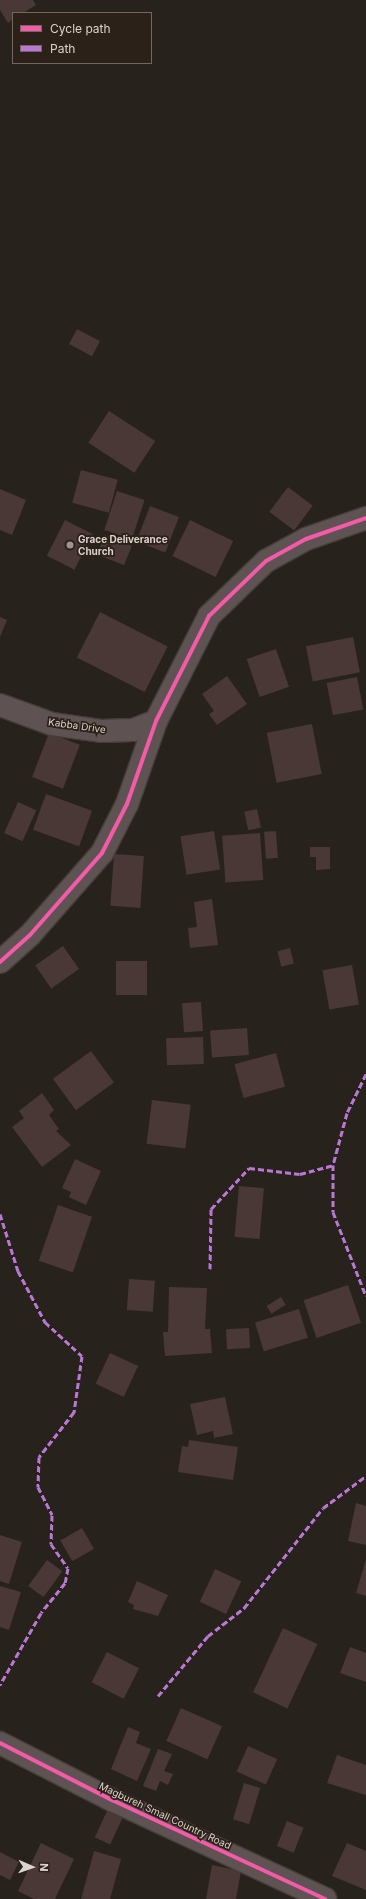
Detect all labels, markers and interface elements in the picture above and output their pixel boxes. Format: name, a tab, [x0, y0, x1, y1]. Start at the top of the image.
legend	[12, 12, 152, 64]
text: Cycle path	[50, 21, 111, 36]
text: Path	[50, 41, 75, 56]
place label: Grace Deliverance Church	[78, 533, 168, 556]
marker: Grace Deliverance Church	[65, 540, 75, 550]
street label: Kabba Drive	[47, 716, 107, 736]
street label: Magbureh Small Country Road	[97, 1780, 233, 1852]
north arrow	[12, 1847, 52, 1887]
text: N	[37, 1863, 51, 1872]

